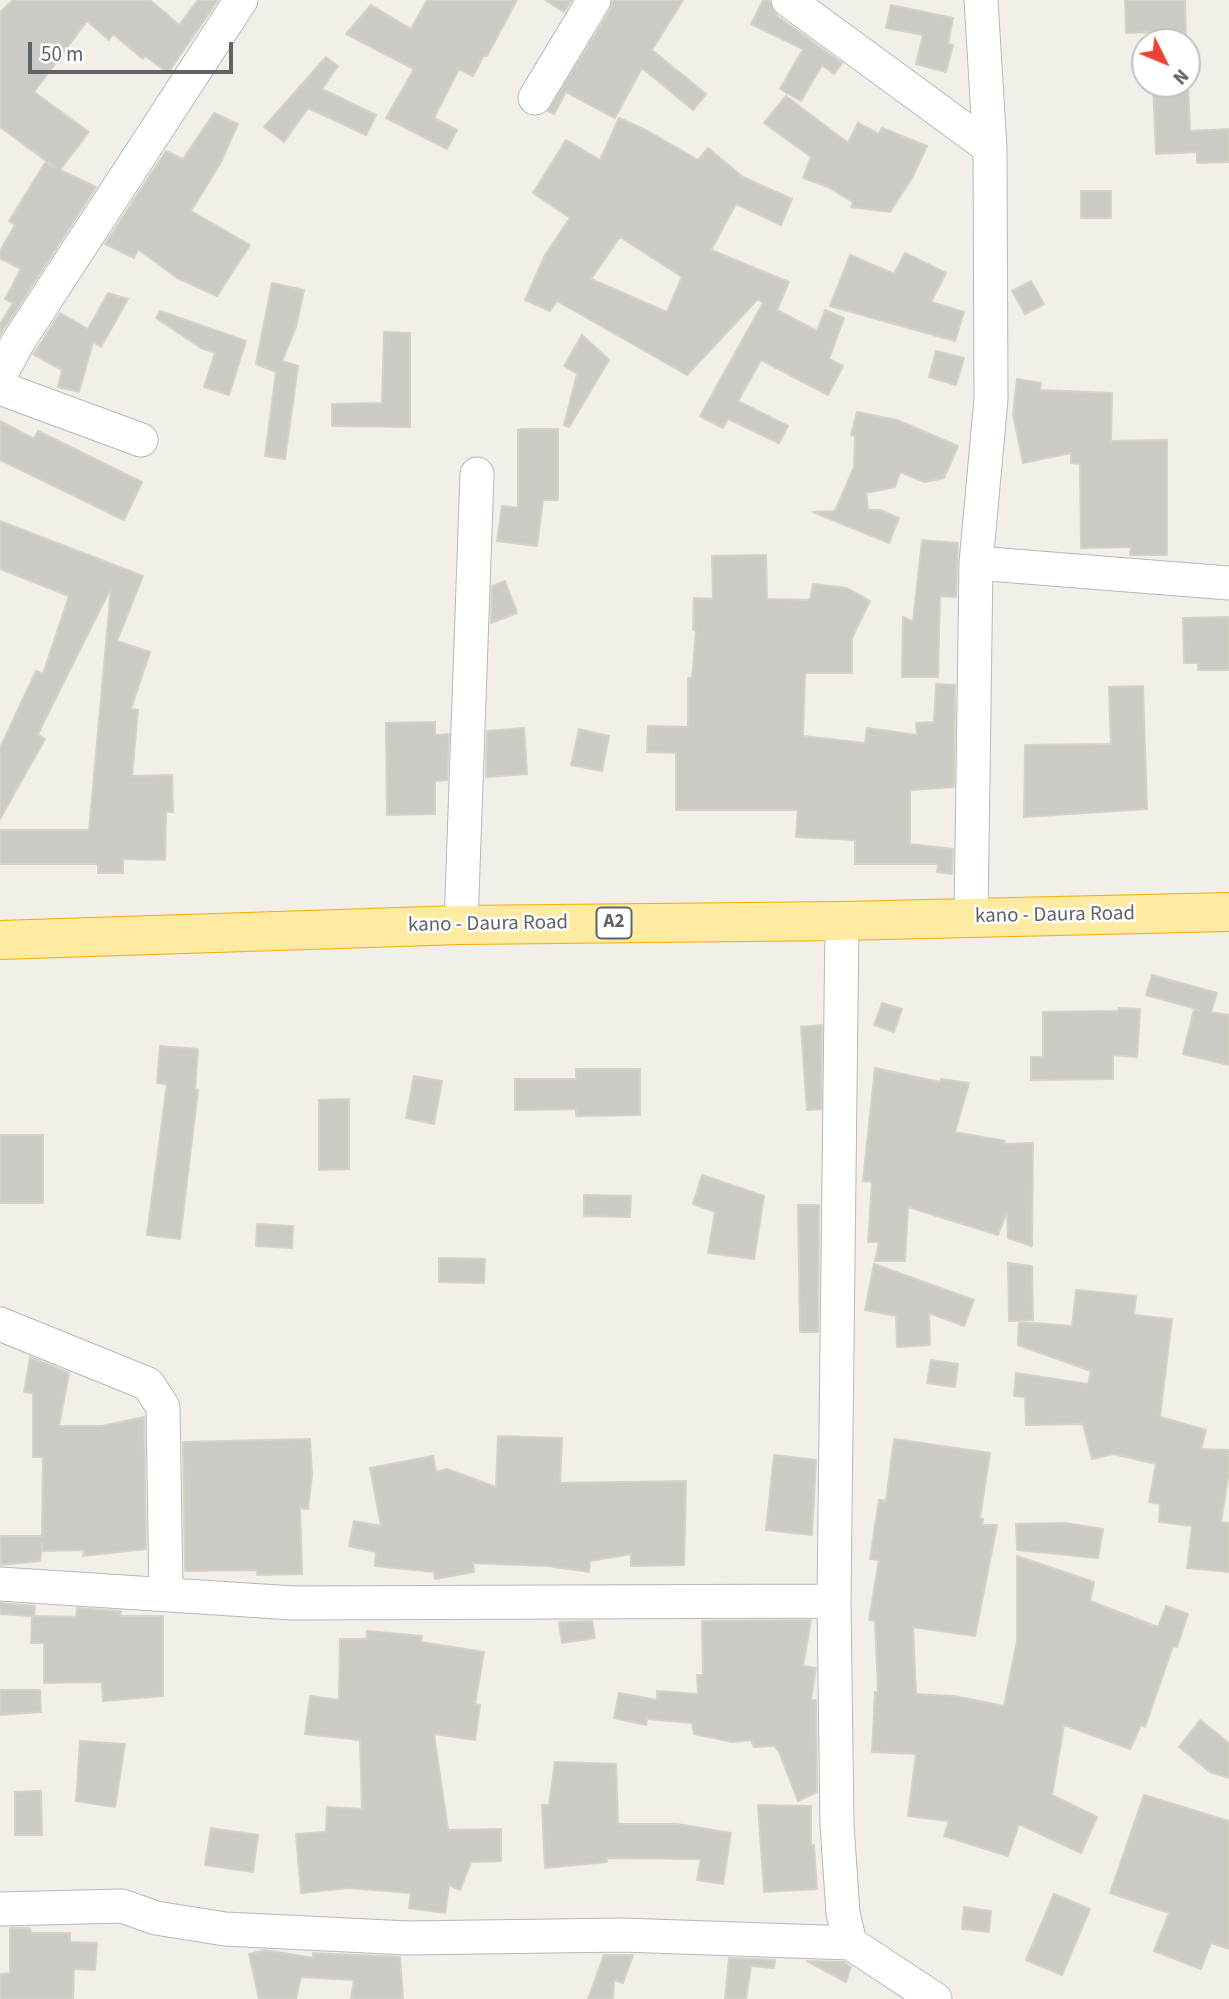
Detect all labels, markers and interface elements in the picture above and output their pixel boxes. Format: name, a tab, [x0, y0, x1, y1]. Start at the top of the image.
scale bar	[32, 28, 236, 72]
north arrow	[1131, 28, 1201, 98]
text: 50 m	[41, 39, 83, 69]
text: N	[1166, 62, 1194, 90]
street label: kano - Daura Road	[975, 902, 1135, 930]
road number: A2	[596, 908, 632, 939]
street label: kano - Daura Road	[408, 911, 568, 939]

